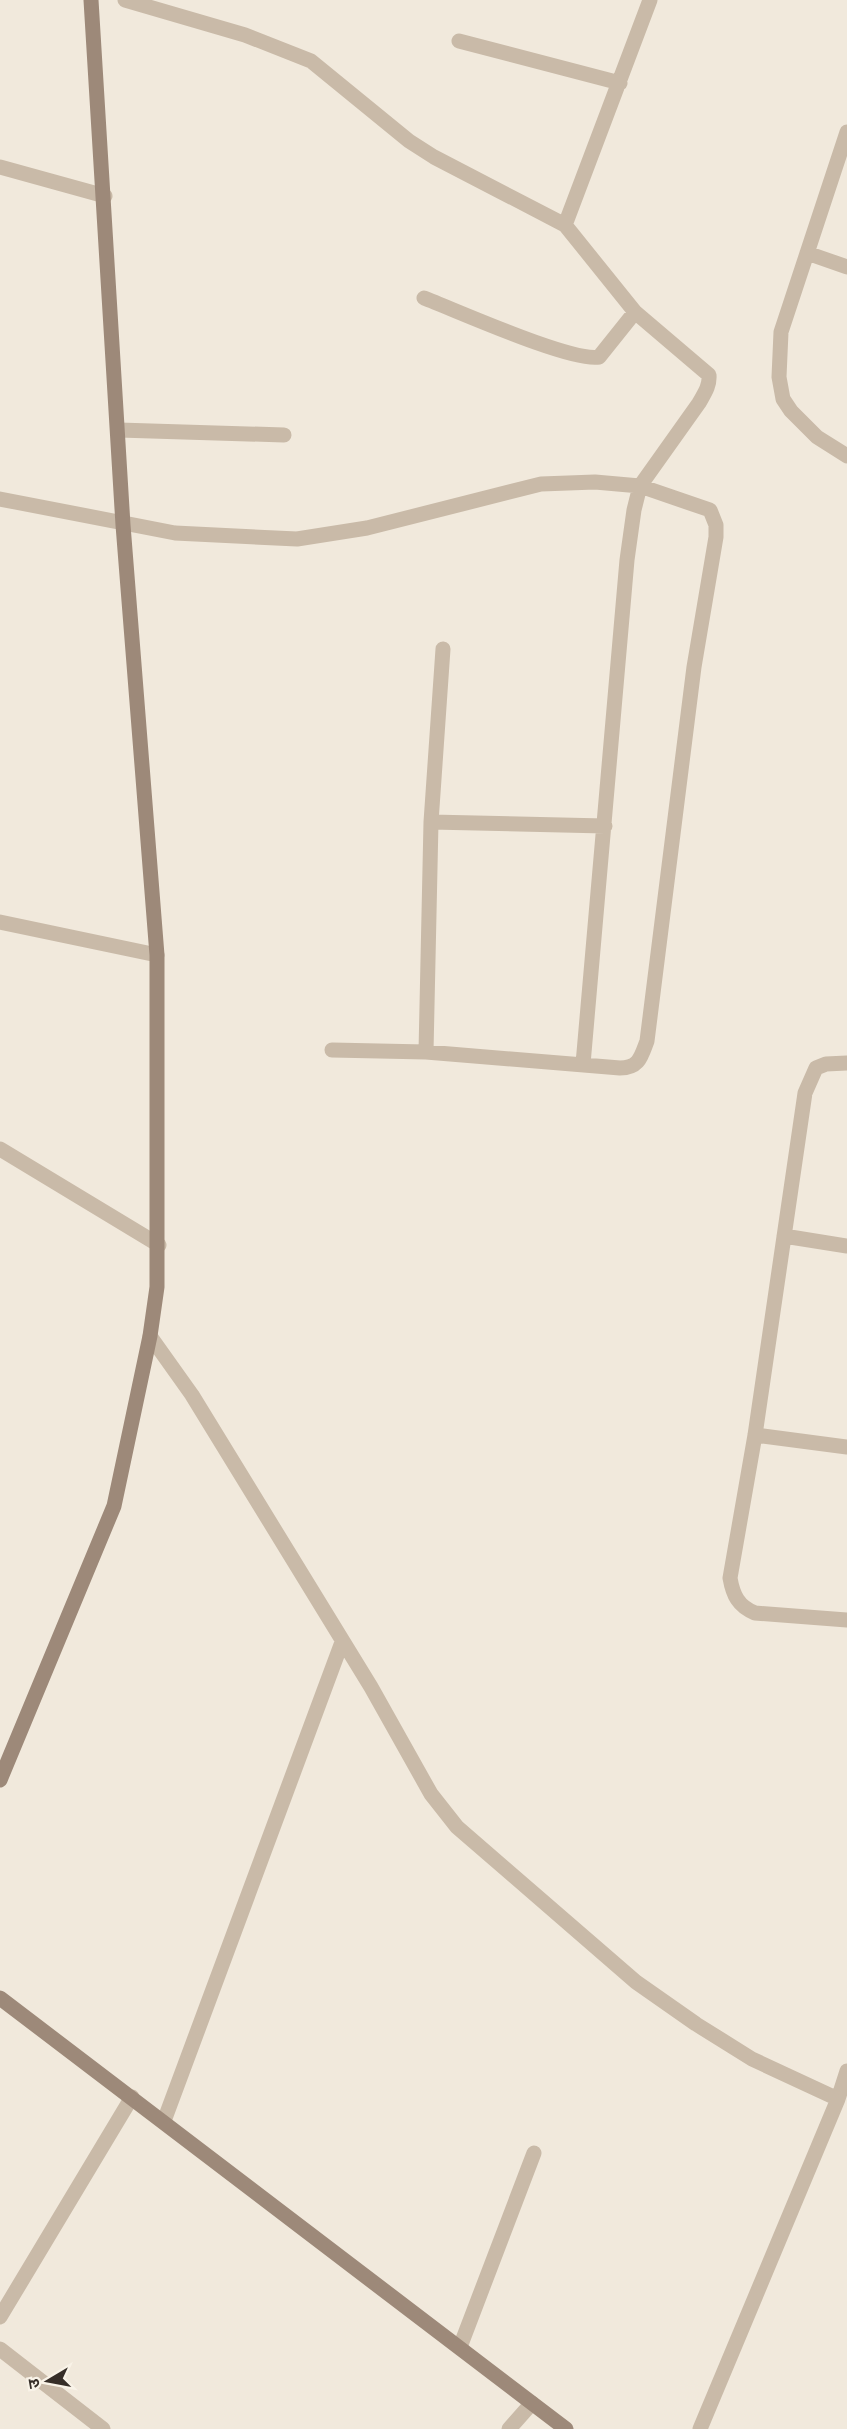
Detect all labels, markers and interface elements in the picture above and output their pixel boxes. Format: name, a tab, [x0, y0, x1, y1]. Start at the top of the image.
north arrow	[18, 2351, 78, 2411]
text: उ	[23, 2377, 43, 2390]

